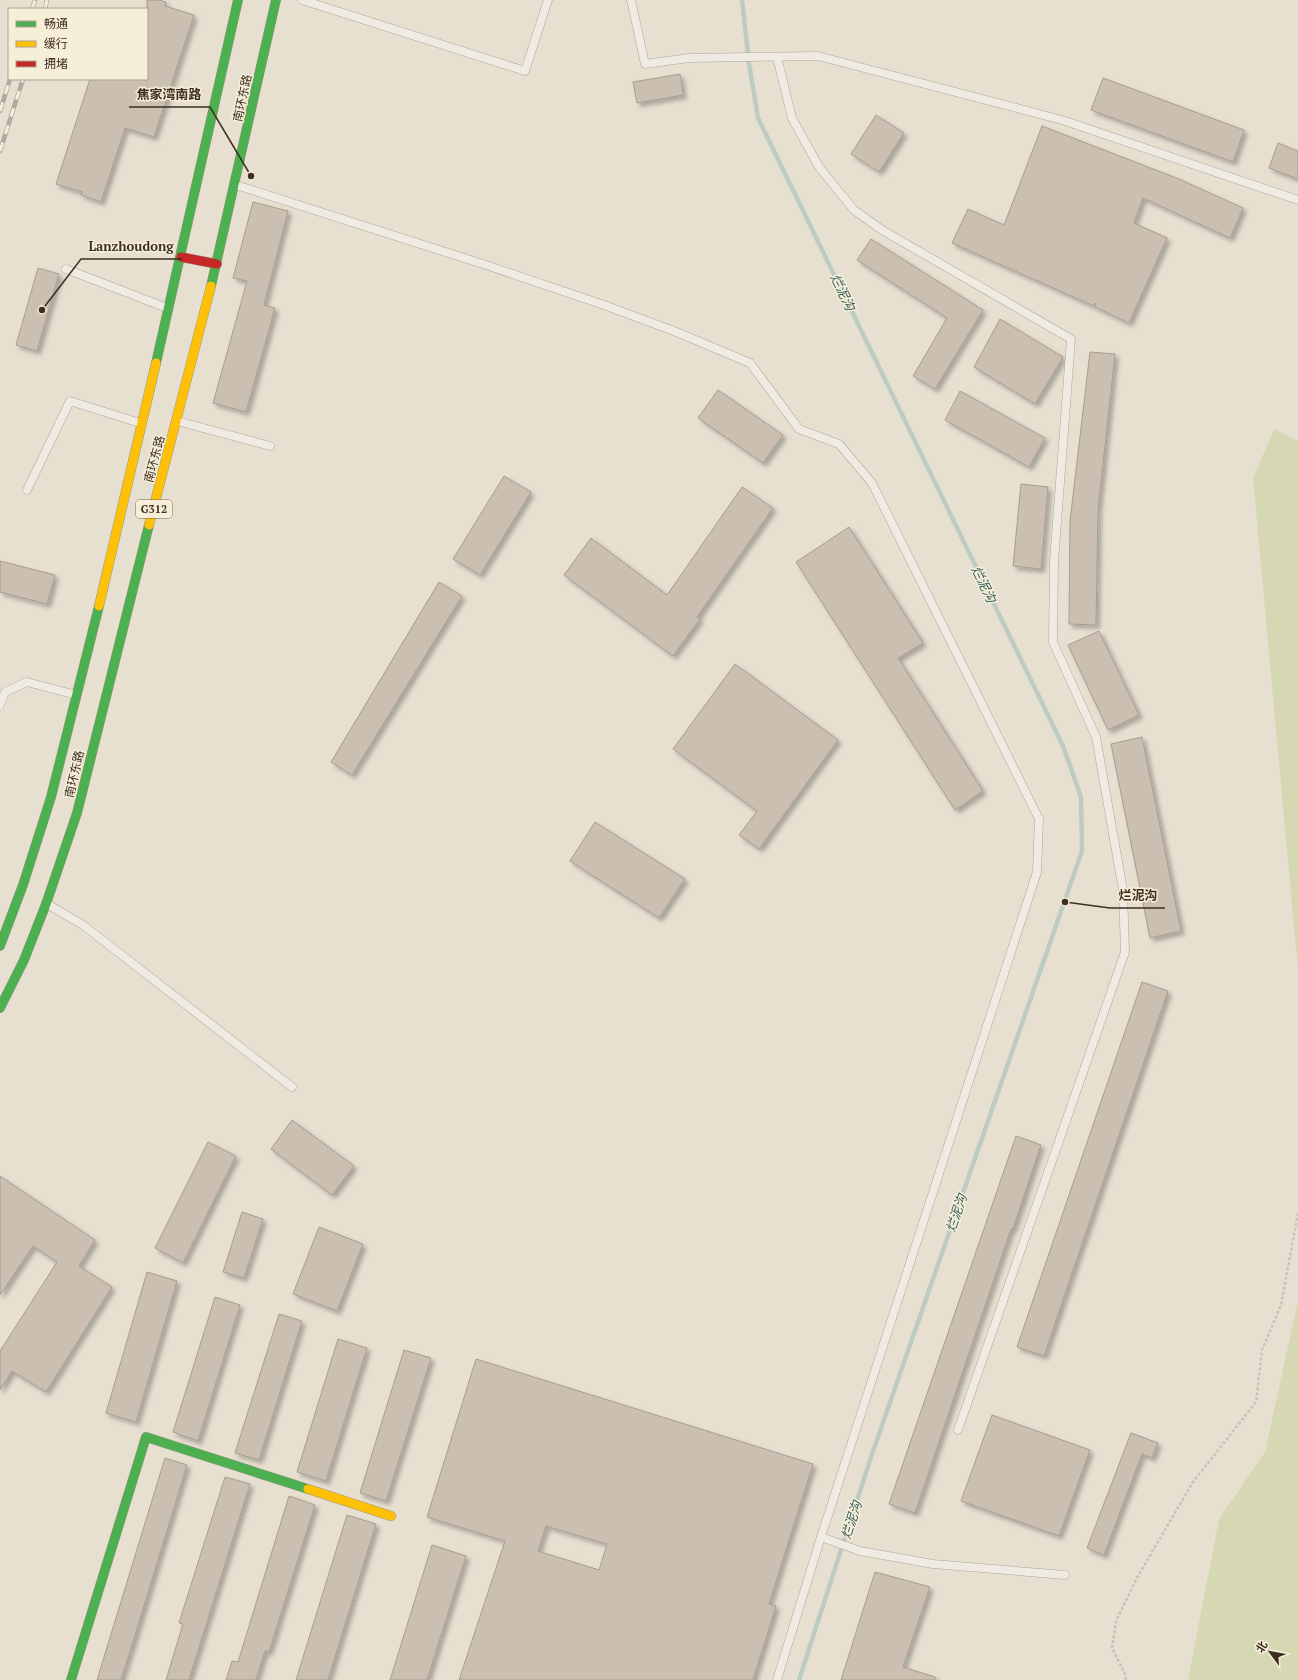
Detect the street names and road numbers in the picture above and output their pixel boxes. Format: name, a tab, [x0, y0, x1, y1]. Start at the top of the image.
street label: 南环东路	[230, 73, 254, 123]
street label: 南环东路	[141, 434, 167, 484]
road number: G312	[136, 500, 172, 518]
street label: 南环东路	[61, 749, 87, 799]

